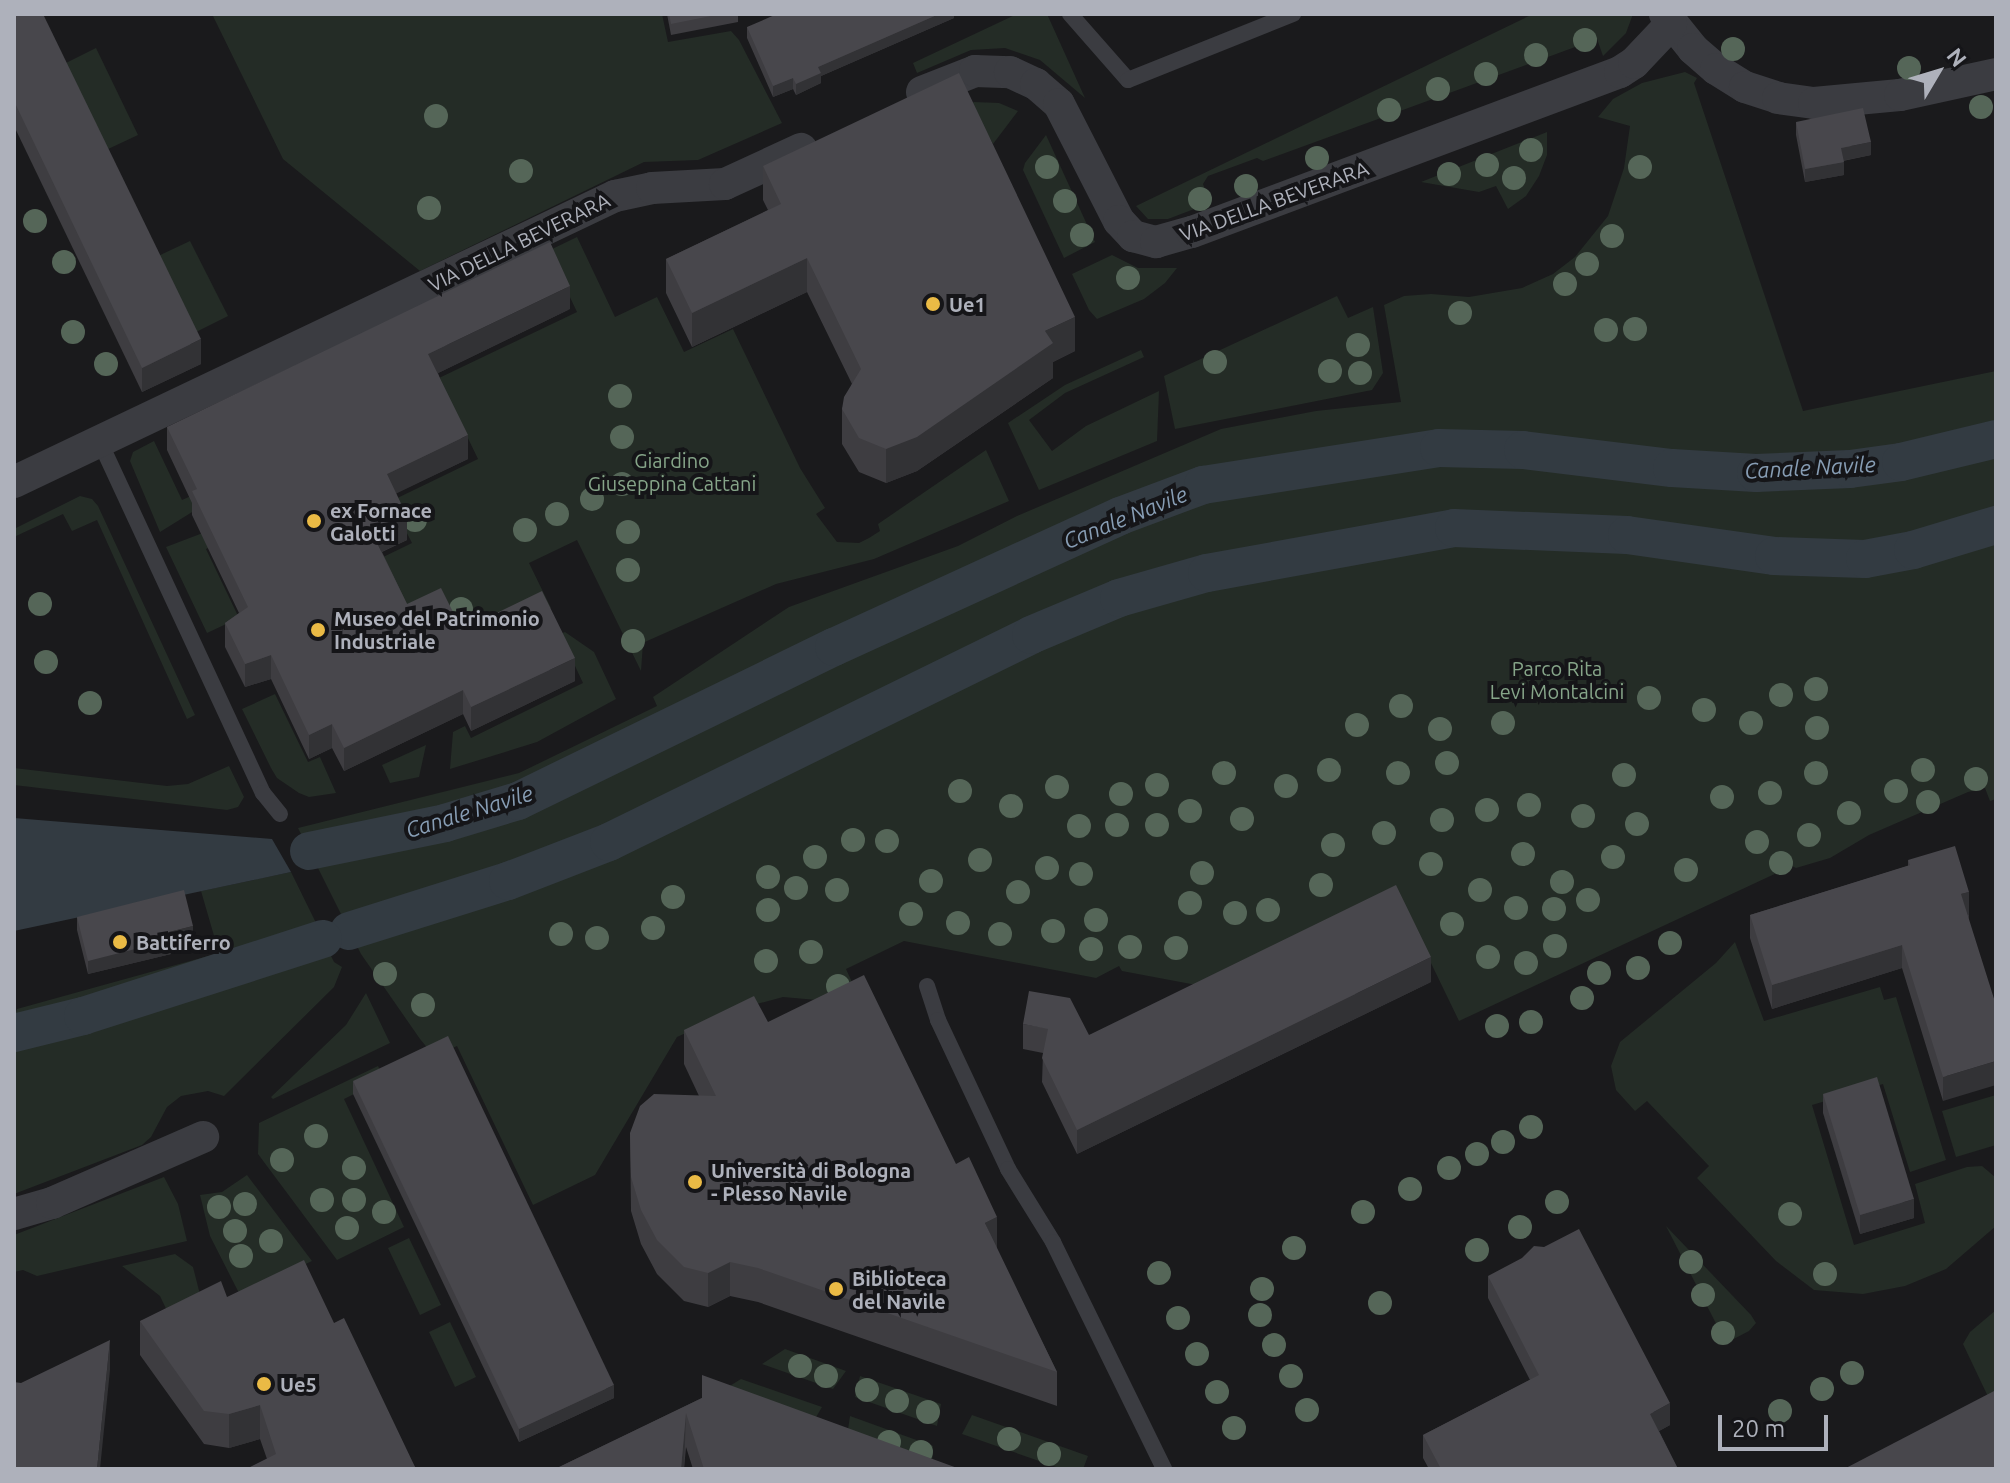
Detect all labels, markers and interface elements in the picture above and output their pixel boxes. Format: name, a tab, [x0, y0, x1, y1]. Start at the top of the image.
north arrow	[1898, 32, 1978, 112]
text: N	[1942, 43, 1972, 71]
street label: VIA DELLA BEVERARA	[1176, 156, 1372, 246]
street label: VIA DELLA BEVERARA	[424, 188, 614, 296]
place label: Ue1	[949, 292, 986, 316]
marker: Ue1	[924, 295, 942, 313]
park label: Giardino Giuseppina Cattani	[588, 448, 756, 495]
water label: Canale Navile	[1744, 450, 1876, 484]
water label: Canale Navile	[1059, 480, 1191, 554]
place label: ex Fornace Galotti	[330, 498, 432, 545]
marker: ex Fornace Galotti	[305, 512, 323, 530]
place label: Museo del Patrimonio Industriale	[334, 606, 540, 653]
marker: Museo del Patrimonio Industriale	[309, 621, 327, 639]
park label: Parco Rita Levi Montalcini	[1490, 657, 1624, 704]
water label: Canale Navile	[402, 779, 536, 843]
place label: Battiferro	[136, 930, 231, 954]
marker: Battiferro	[111, 933, 129, 951]
place label: Università di Bologna - Plesso Navile	[711, 1158, 911, 1205]
marker: Università di Bologna - Plesso Navile	[686, 1173, 704, 1191]
place label: Biblioteca del Navile	[852, 1266, 947, 1313]
marker: Biblioteca del Navile	[827, 1280, 845, 1298]
place label: Ue5	[280, 1372, 317, 1396]
marker: Ue5	[255, 1375, 273, 1393]
scale bar	[1722, 1399, 1832, 1449]
text: 20 m	[1732, 1415, 1785, 1442]

